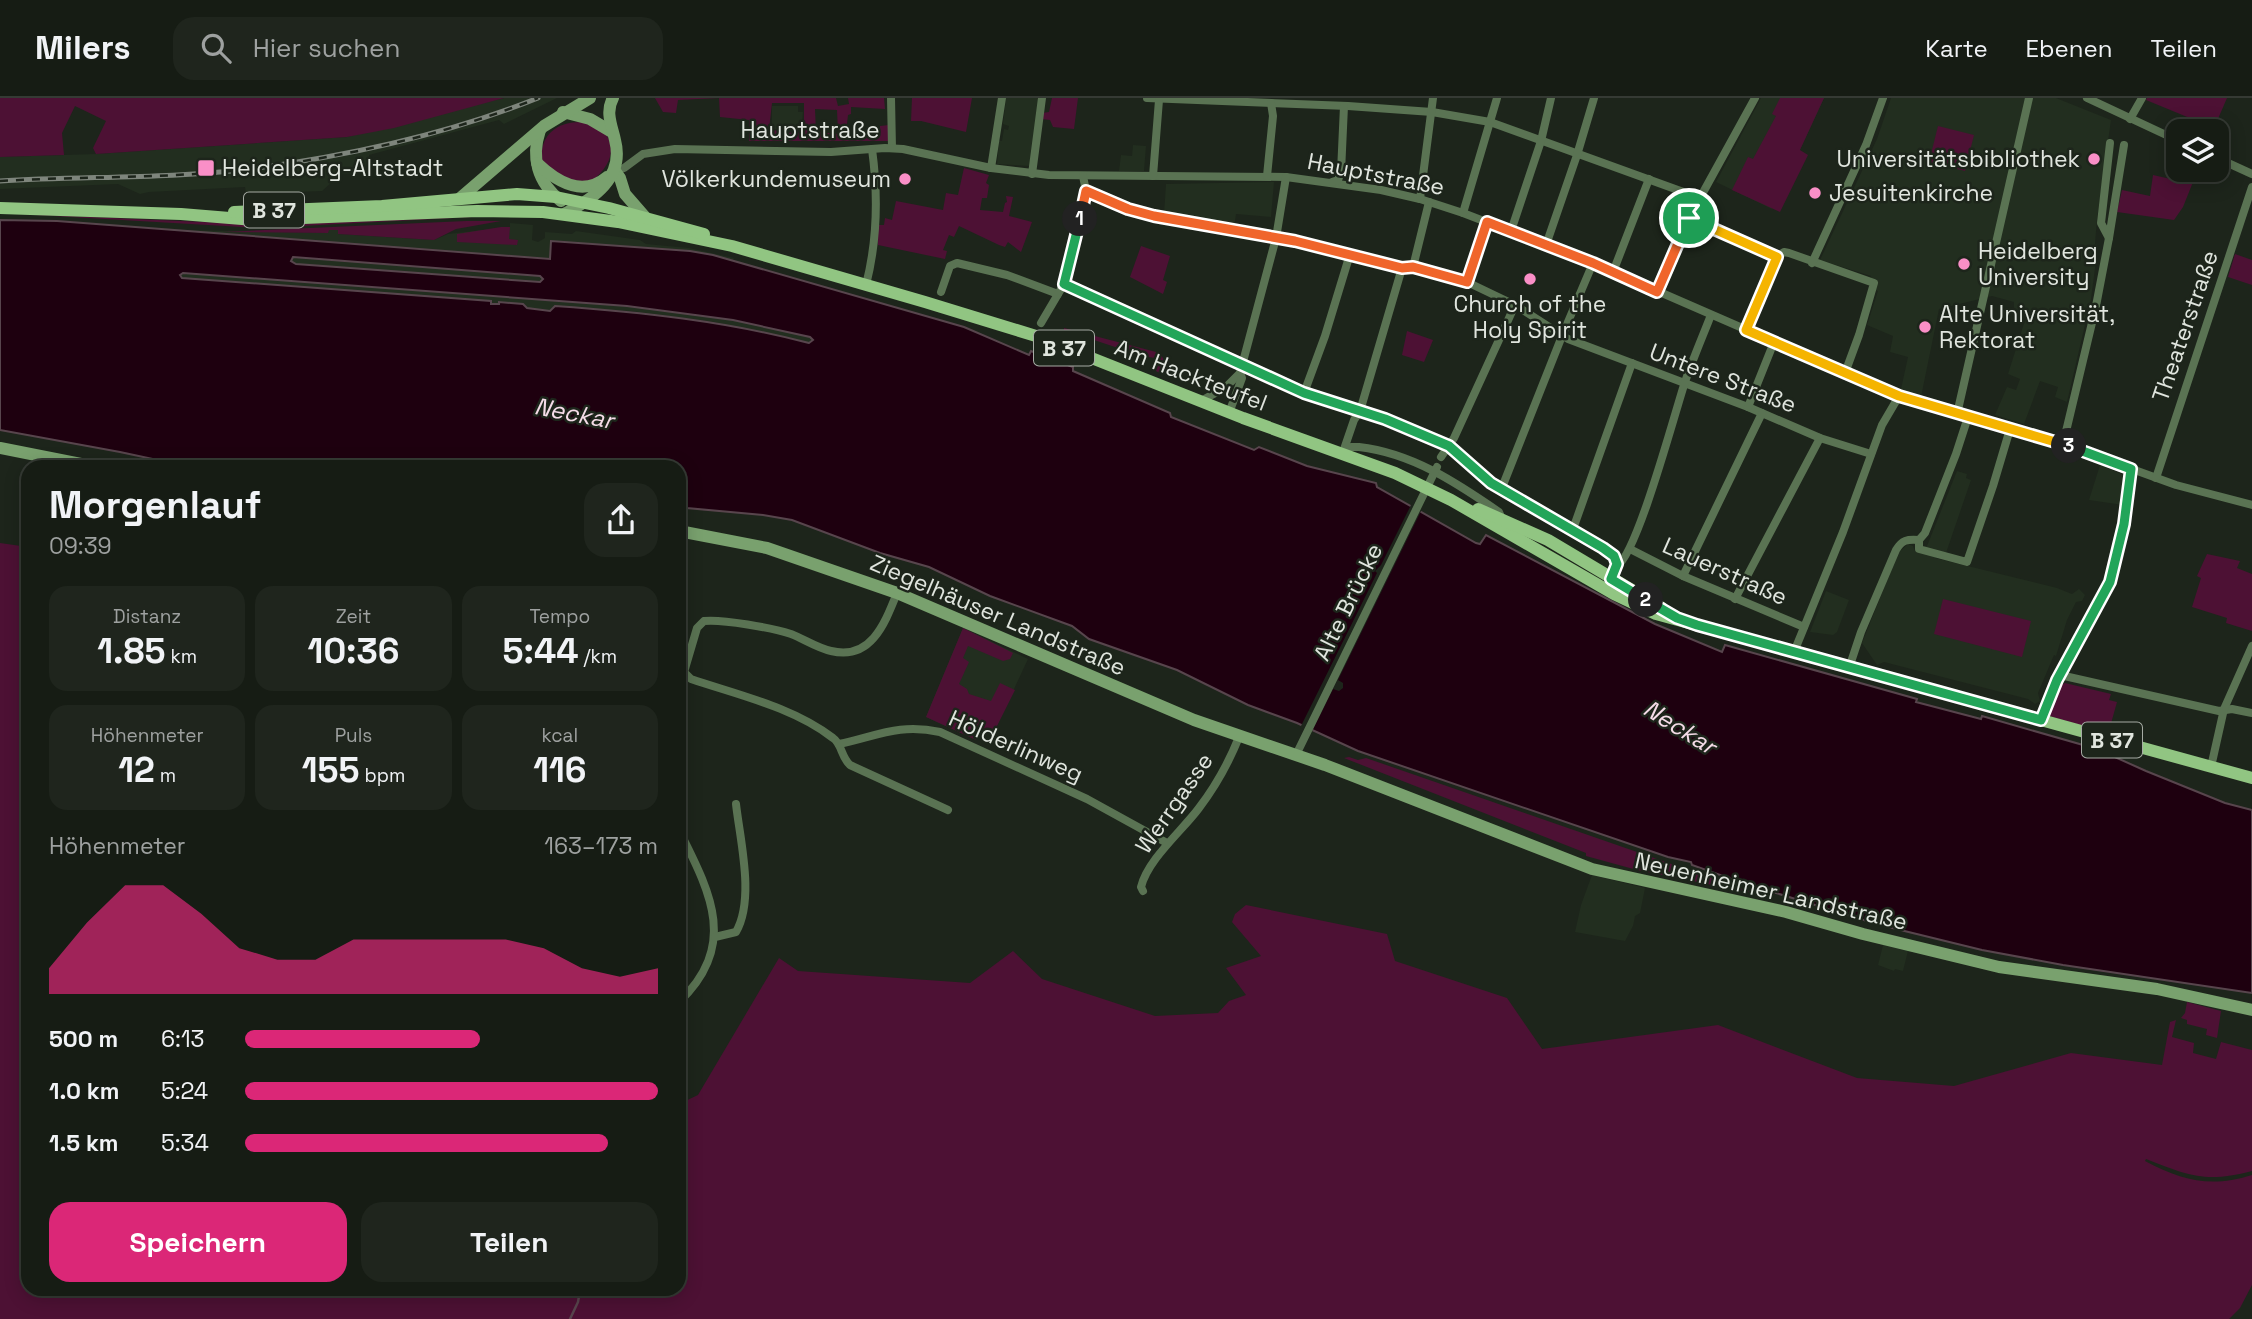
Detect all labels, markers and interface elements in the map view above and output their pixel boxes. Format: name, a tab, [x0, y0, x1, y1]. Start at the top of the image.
search box	[173, 17, 663, 80]
text: Milers	[35, 27, 131, 69]
icon: search	[197, 29, 235, 67]
text: Hier suchen	[253, 31, 400, 65]
text: Karte	[1925, 33, 1988, 64]
text: Ebenen	[2026, 33, 2112, 64]
text: Teilen	[2150, 33, 2217, 64]
street label: Hauptstraße	[740, 115, 880, 145]
map controls	[2166, 119, 2229, 182]
button: layers	[2166, 119, 2229, 182]
place label: Universitätsbibliothek	[1837, 144, 2080, 174]
street label: Hauptstraße	[1305, 146, 1447, 202]
marker: Universitätsbibliothek	[2086, 151, 2102, 167]
place label: Heidelberg-Altstadt	[222, 153, 443, 183]
marker: Heidelberg-Altstadt	[196, 158, 216, 178]
place label: Völkerkundemuseum	[661, 164, 891, 194]
marker: Völkerkundemuseum	[897, 171, 913, 187]
place label: Jesuitenkirche	[1829, 178, 1993, 208]
marker: Jesuitenkirche	[1807, 185, 1823, 201]
pin	[1659, 188, 1719, 248]
road number: B 37	[244, 192, 304, 228]
icon: arrive	[1670, 199, 1708, 237]
pin: 1	[1062, 202, 1098, 236]
text: 1	[1075, 206, 1084, 231]
place label: Heidelberg University	[1978, 236, 2098, 292]
street label: Theaterstraße	[2145, 246, 2225, 406]
marker: Heidelberg University	[1956, 256, 1972, 272]
marker: Church of the Holy Spirit	[1522, 271, 1538, 287]
place label: Church of the Holy Spirit	[1454, 289, 1606, 345]
place label: Alte Universität, Rektorat	[1939, 299, 2115, 355]
marker: Alte Universität, Rektorat	[1917, 319, 1933, 335]
road number: B 37	[1034, 330, 1094, 366]
street label: Am Hackteufel	[1110, 332, 1272, 418]
street label: Untere Straße	[1645, 336, 1801, 420]
water label: Neckar	[532, 390, 619, 436]
pin: 3	[2052, 428, 2086, 464]
text: 3	[2063, 433, 2074, 458]
text: Morgenlauf	[49, 481, 261, 529]
button: share	[584, 483, 658, 557]
street label: Lauerstraße	[1658, 530, 1792, 612]
text: 09:39	[49, 531, 112, 561]
street label: Alte Brücke	[1307, 538, 1389, 666]
street label: Ziegelhäuser Landstraße	[866, 548, 1130, 682]
pin: 2	[1628, 582, 1664, 618]
text: 2	[1640, 587, 1651, 612]
text: Distanz	[113, 604, 181, 629]
text: Zeit	[336, 604, 371, 629]
text: Tempo	[529, 604, 590, 629]
text: 1.85	[97, 629, 166, 673]
text: 10:36	[308, 629, 399, 673]
text: 5:44	[503, 629, 579, 673]
text: km	[166, 644, 197, 669]
text: /km	[579, 644, 617, 669]
water label: Neckar	[1638, 693, 1725, 763]
street label: Hölderlinweg	[944, 703, 1088, 789]
road number: B 37	[2082, 722, 2142, 758]
text: Höhenmeter	[91, 723, 204, 748]
text: Puls	[335, 723, 372, 748]
text: kcal	[541, 723, 578, 748]
street label: Werrgasse	[1128, 747, 1220, 859]
text: 12	[118, 748, 155, 792]
text: 155	[302, 748, 360, 792]
text: 116	[533, 748, 586, 792]
text: m	[155, 763, 176, 788]
text: bpm	[360, 763, 405, 788]
text: Höhenmeter	[49, 831, 186, 861]
text: 163–173 m	[544, 831, 658, 861]
street label: Neuenheimer Landstraße	[1632, 845, 1910, 937]
text: 500 m	[49, 1024, 118, 1054]
text: 6:13	[161, 1024, 204, 1054]
text: 1.0 km	[49, 1076, 119, 1106]
text: 5:24	[161, 1076, 208, 1106]
text: 1.5 km	[49, 1128, 119, 1158]
text: 5:34	[161, 1128, 209, 1158]
button: Speichern	[49, 1202, 347, 1282]
button: Teilen	[361, 1202, 658, 1282]

